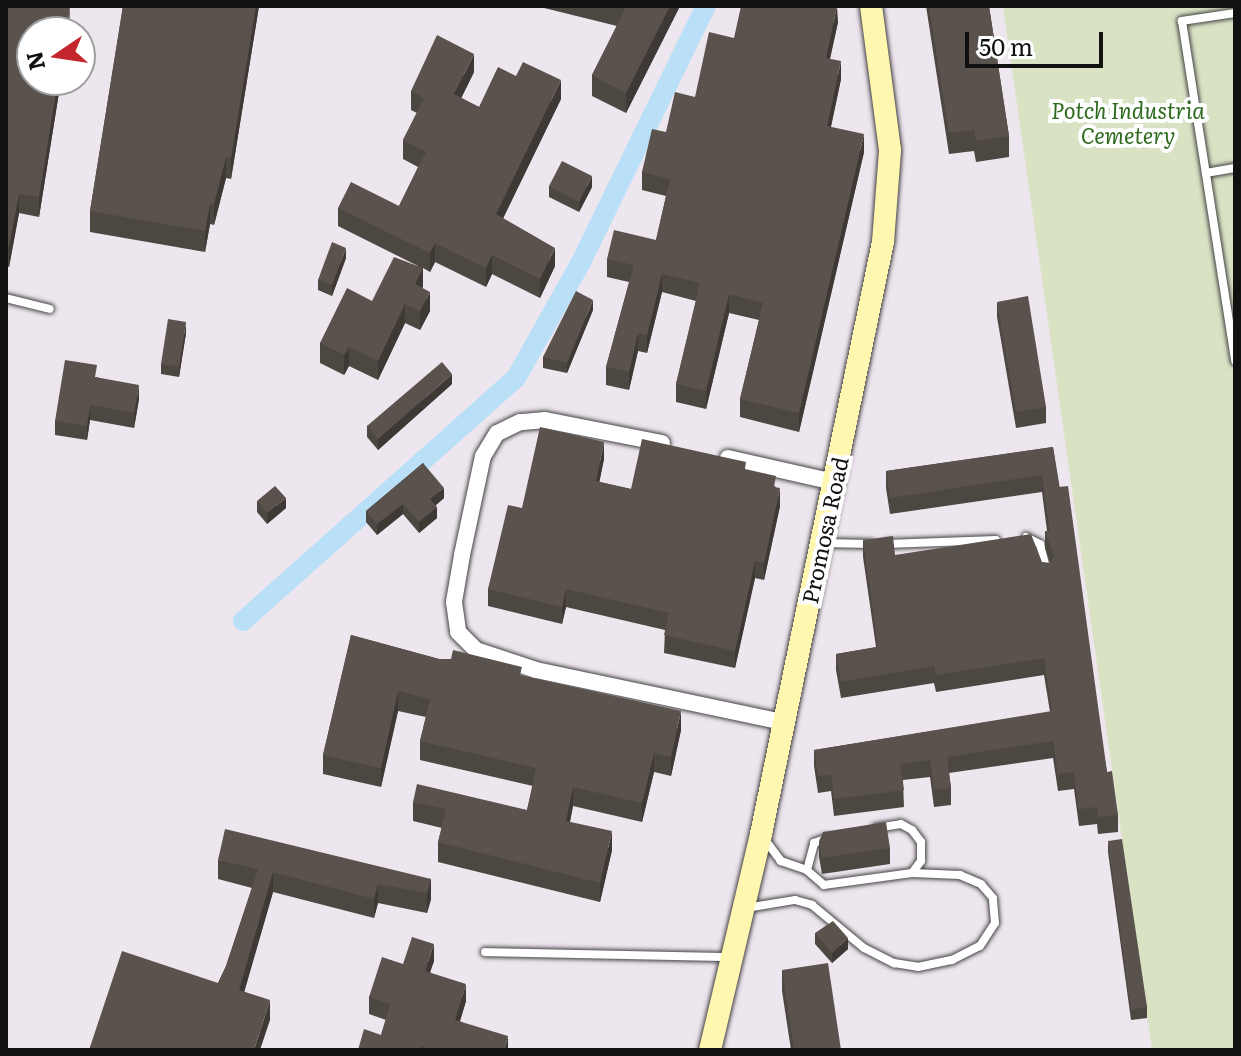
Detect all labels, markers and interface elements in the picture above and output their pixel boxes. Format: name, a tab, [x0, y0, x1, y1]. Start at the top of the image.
north arrow	[16, 16, 96, 96]
scale bar	[969, 16, 1107, 66]
text: 50 m	[979, 28, 1033, 63]
text: N	[16, 48, 52, 74]
park label: Potch Industria Cemetery	[1051, 96, 1205, 148]
street label: Promosa Road	[796, 454, 852, 606]

